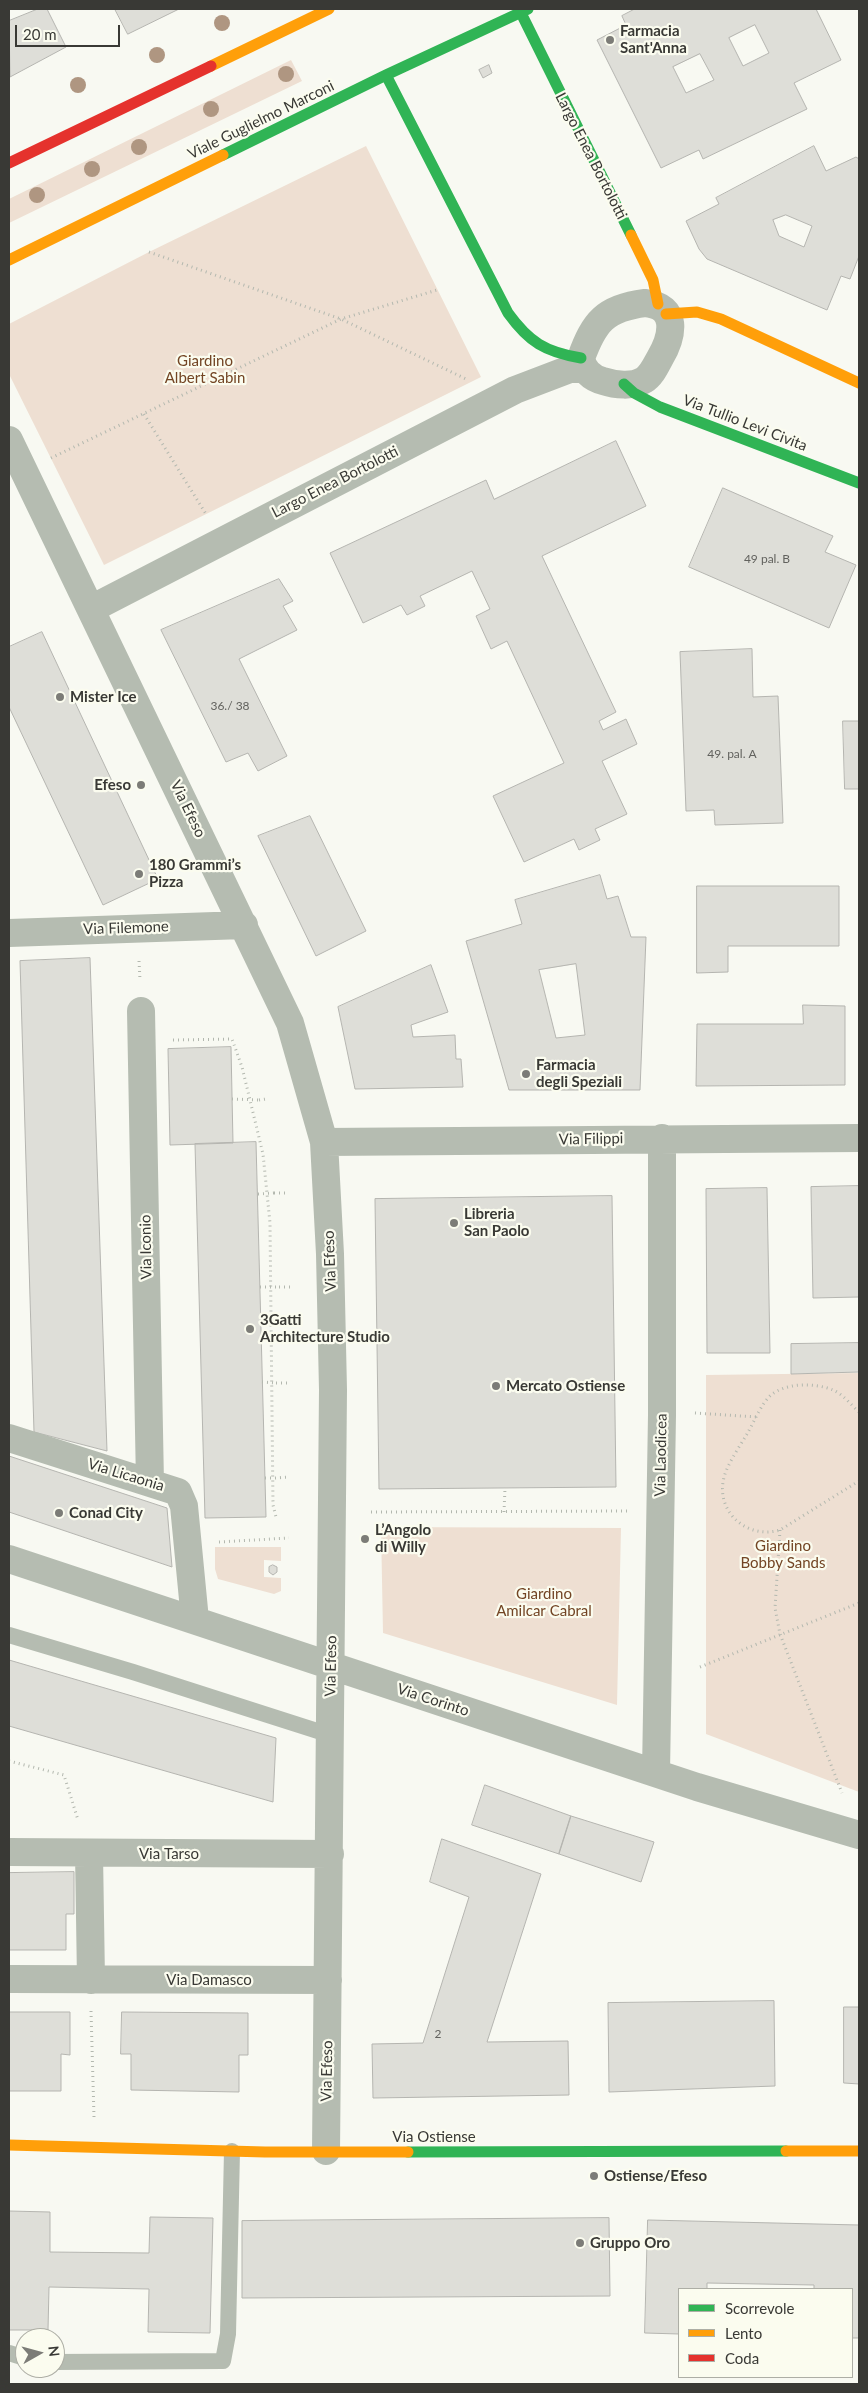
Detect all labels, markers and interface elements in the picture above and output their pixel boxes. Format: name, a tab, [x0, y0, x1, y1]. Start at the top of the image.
scale bar	[18, 15, 122, 47]
place label: Farmacia Sant'Anna	[620, 22, 687, 57]
text: 20 m	[23, 25, 57, 43]
marker: Farmacia Sant'Anna	[604, 34, 616, 46]
street label: Viale Guglielmo Marconi	[185, 77, 337, 163]
street label: Largo Enea Bortolotti	[551, 90, 631, 222]
park label: Giardino Albert Sabin	[165, 352, 245, 387]
street label: Via Tullio Levi Civita	[680, 391, 810, 455]
street label: Largo Enea Bortolotti	[269, 442, 401, 522]
house number: 49 pal. B	[744, 552, 790, 566]
place label: Mister Ice	[70, 688, 137, 706]
marker: Mister Ice	[54, 691, 66, 703]
house number: 36./ 38	[210, 699, 250, 713]
house number: 49. pal. A	[707, 747, 757, 761]
place label: Efeso	[94, 776, 131, 794]
street label: Via Efeso	[166, 777, 210, 841]
marker: Efeso	[135, 779, 147, 791]
place label: 180 Grammi’s Pizza	[149, 856, 241, 891]
marker: 180 Grammi’s Pizza	[133, 868, 145, 880]
street label: Via Filemone	[83, 918, 169, 938]
place label: Farmacia degli Speziali	[536, 1056, 622, 1091]
marker: Farmacia degli Speziali	[520, 1068, 532, 1080]
street label: Via Filippi	[559, 1129, 623, 1149]
place label: Libreria San Paolo	[464, 1205, 529, 1240]
street label: Via Iconio	[136, 1214, 156, 1280]
marker: Libreria San Paolo	[448, 1217, 460, 1229]
street label: Via Efeso	[320, 1230, 340, 1292]
place label: 3Gatti Architecture Studio	[260, 1311, 390, 1346]
marker: 3Gatti Architecture Studio	[244, 1323, 256, 1335]
place label: Mercato Ostiense	[506, 1377, 625, 1395]
marker: Mercato Ostiense	[490, 1380, 502, 1392]
street label: Via Laodicea	[651, 1413, 671, 1497]
street label: Via Licaonia	[86, 1455, 166, 1495]
place label: Conad City	[69, 1504, 143, 1522]
marker: Conad City	[53, 1507, 65, 1519]
place label: L’Angolo di Willy	[375, 1521, 431, 1556]
marker: L’Angolo di Willy	[359, 1533, 371, 1545]
park label: Giardino Bobby Sands	[740, 1537, 826, 1572]
park label: Giardino Amilcar Cabral	[496, 1585, 592, 1620]
street label: Via Efeso	[321, 1635, 341, 1697]
street label: Via Corinto	[395, 1680, 471, 1720]
street label: Via Tarso	[139, 1845, 199, 1863]
street label: Via Damasco	[166, 1971, 252, 1989]
house number: 2	[435, 2027, 441, 2041]
street label: Via Efeso	[317, 2040, 337, 2102]
street label: Via Ostiense	[392, 2128, 476, 2146]
place label: Ostiense/Efeso	[604, 2167, 707, 2185]
marker: Ostiense/Efeso	[588, 2170, 600, 2182]
place label: Gruppo Oro	[590, 2234, 670, 2252]
marker: Gruppo Oro	[574, 2237, 586, 2249]
legend	[678, 2288, 853, 2378]
text: Scorrevole	[725, 2299, 795, 2317]
text: Lento	[725, 2324, 762, 2342]
north arrow	[15, 2328, 65, 2378]
text: N	[45, 2345, 63, 2358]
text: Coda	[725, 2349, 759, 2367]

